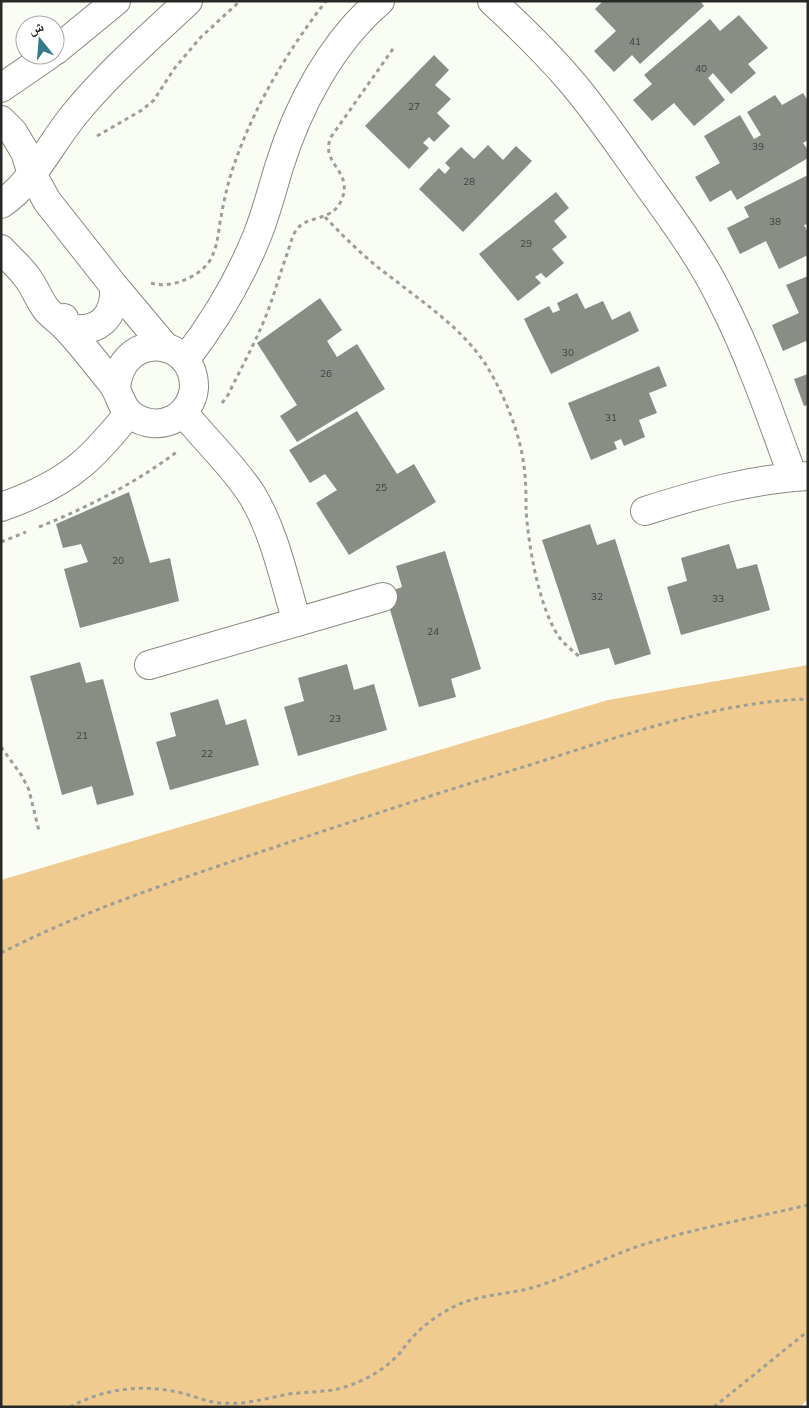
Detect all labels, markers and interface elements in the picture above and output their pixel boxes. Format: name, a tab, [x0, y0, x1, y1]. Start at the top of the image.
north arrow	[15, 15, 65, 65]
text: ش	[26, 17, 46, 38]
house number: 41	[629, 35, 641, 48]
house number: 40	[695, 62, 707, 75]
house number: 27	[408, 100, 420, 113]
house number: 39	[752, 140, 764, 153]
house number: 28	[463, 175, 475, 188]
house number: 38	[769, 215, 781, 228]
house number: 29	[520, 237, 532, 250]
house number: 30	[562, 346, 574, 359]
house number: 26	[320, 367, 332, 380]
house number: 31	[605, 411, 617, 424]
house number: 25	[375, 481, 387, 494]
house number: 20	[112, 554, 124, 567]
house number: 32	[591, 590, 603, 603]
house number: 33	[712, 592, 724, 605]
house number: 24	[427, 625, 439, 638]
house number: 23	[329, 712, 341, 725]
house number: 21	[76, 729, 88, 742]
house number: 22	[201, 747, 213, 760]

